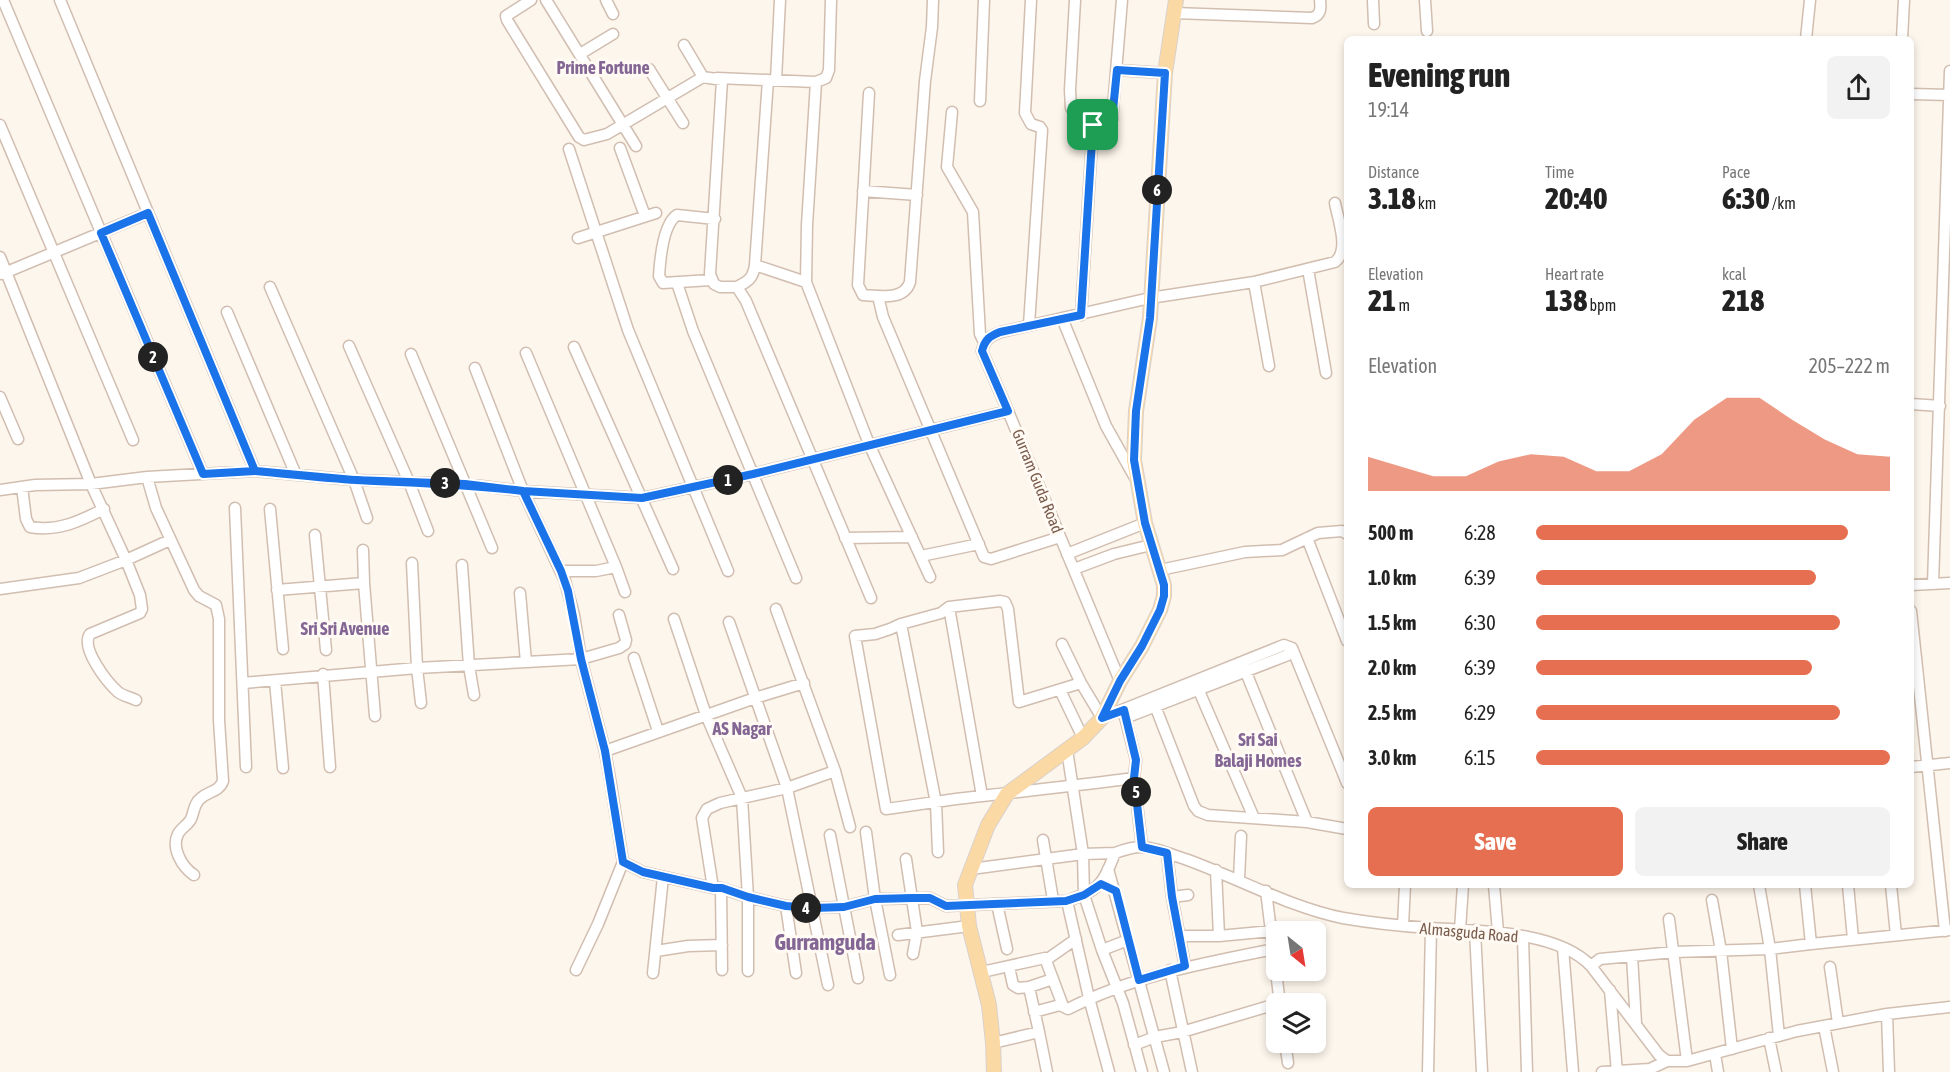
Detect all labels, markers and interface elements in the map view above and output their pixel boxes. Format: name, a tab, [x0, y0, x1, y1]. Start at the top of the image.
text: Evening run	[1368, 56, 1510, 94]
button: share	[1827, 56, 1890, 119]
district label: Prime Fortune	[556, 57, 650, 78]
text: 19:14	[1368, 98, 1409, 121]
pin	[1067, 99, 1118, 150]
icon: arrive	[1076, 108, 1109, 141]
text: Distance	[1368, 163, 1419, 181]
text: Time	[1545, 163, 1574, 181]
text: Pace	[1722, 163, 1750, 181]
pin: 6	[1142, 175, 1172, 205]
text: 6	[1153, 181, 1161, 199]
text: 3.18	[1368, 181, 1416, 215]
text: 20:40	[1545, 181, 1607, 215]
text: 6:30	[1722, 181, 1770, 215]
text: km	[1416, 194, 1436, 212]
text: /km	[1770, 194, 1796, 212]
text: Elevation	[1368, 265, 1423, 283]
text: Heart rate	[1545, 265, 1604, 283]
text: kcal	[1722, 265, 1746, 283]
text: 21	[1368, 283, 1396, 317]
text: 138	[1545, 283, 1587, 317]
text: 218	[1722, 283, 1764, 317]
text: m	[1396, 296, 1410, 314]
text: bpm	[1587, 296, 1616, 314]
pin: 2	[138, 342, 168, 372]
text: 2	[149, 348, 157, 366]
text: Elevation	[1368, 354, 1437, 377]
text: 205–222 m	[1808, 354, 1890, 377]
street label: Gurram Guda Road	[1009, 426, 1067, 536]
pin: 1	[713, 465, 743, 495]
pin: 3	[430, 468, 460, 498]
text: 1	[724, 471, 732, 489]
text: 3	[441, 474, 449, 492]
text: 500 m	[1368, 521, 1413, 544]
text: 6:28	[1464, 521, 1496, 544]
text: 1.0 km	[1368, 566, 1416, 589]
text: 6:39	[1464, 566, 1496, 589]
text: 1.5 km	[1368, 611, 1416, 634]
text: 6:30	[1464, 611, 1496, 634]
district label: Sri Sri Avenue	[301, 618, 389, 639]
text: 2.0 km	[1368, 656, 1416, 679]
text: 6:39	[1464, 656, 1496, 679]
text: 2.5 km	[1368, 701, 1416, 724]
text: 6:29	[1464, 701, 1496, 724]
district label: AS Nagar	[712, 718, 772, 739]
district label: Sri Sai Balaji Homes	[1214, 729, 1302, 771]
text: 3.0 km	[1368, 746, 1416, 769]
text: 6:15	[1464, 746, 1496, 769]
pin: 5	[1121, 777, 1151, 807]
text: 5	[1132, 783, 1140, 801]
button: Save	[1368, 807, 1623, 876]
button: Share	[1635, 807, 1890, 876]
pin: 4	[791, 893, 821, 923]
text: 4	[802, 899, 810, 917]
street label: Almasguda Road	[1419, 919, 1519, 946]
north arrow	[1266, 921, 1326, 981]
map controls	[1266, 921, 1326, 1053]
district label: Gurramguda	[774, 929, 876, 955]
button: layers	[1266, 993, 1326, 1053]

